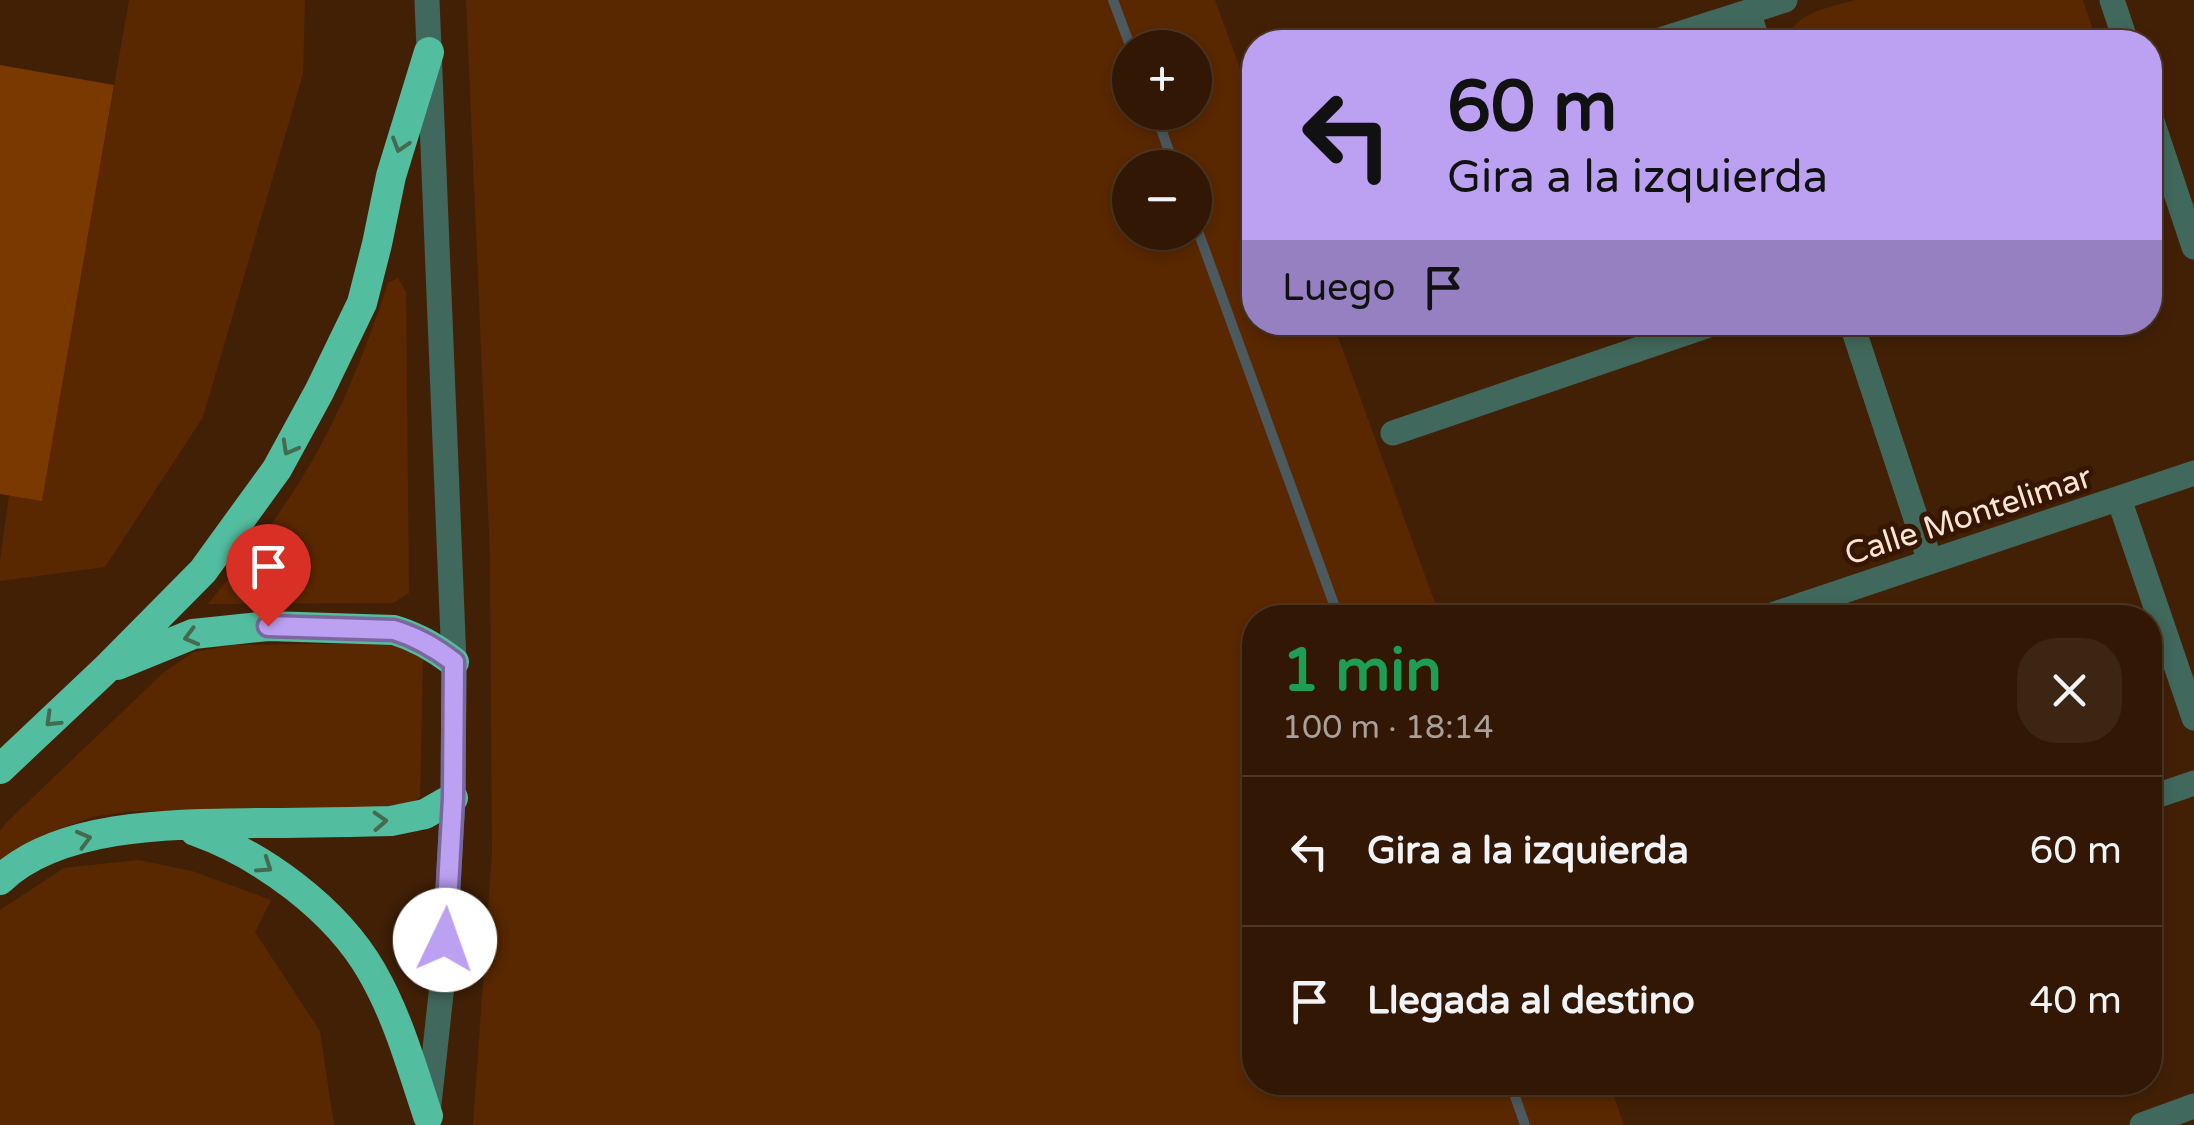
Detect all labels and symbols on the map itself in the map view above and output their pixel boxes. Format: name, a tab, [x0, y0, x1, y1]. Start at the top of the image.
one-way arrow	[392, 136, 412, 153]
one-way arrow	[281, 437, 301, 455]
street label: Calle Montelimar	[1840, 458, 2097, 574]
pin	[226, 524, 311, 627]
one-way arrow	[183, 626, 200, 647]
one-way arrow	[46, 708, 64, 726]
one-way arrow	[373, 811, 389, 832]
one-way arrow	[75, 830, 92, 851]
one-way arrow	[254, 854, 273, 872]
position arrow	[393, 888, 497, 992]

